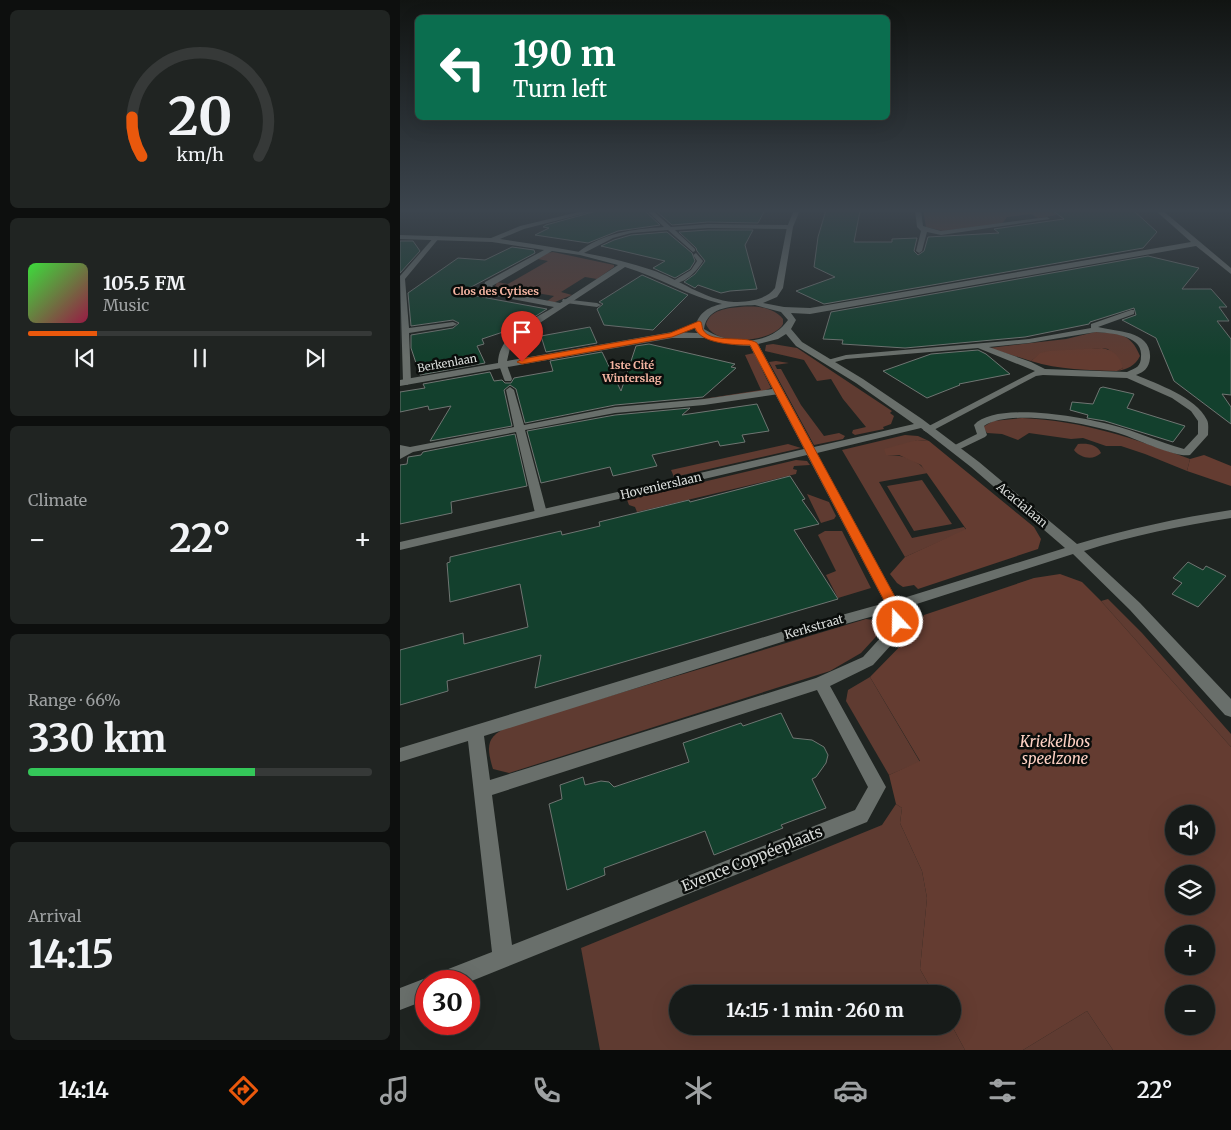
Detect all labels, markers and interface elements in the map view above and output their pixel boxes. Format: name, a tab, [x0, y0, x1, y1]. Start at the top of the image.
text: 190 m	[513, 32, 616, 76]
icon: left	[430, 35, 495, 100]
text: Turn left	[513, 75, 607, 103]
text: 20	[168, 84, 232, 149]
text: km/h	[176, 143, 224, 166]
text: 105.5 FM	[103, 271, 185, 295]
district label: Clos des Cytises	[453, 284, 539, 298]
text: Music	[103, 295, 149, 315]
pin	[501, 311, 543, 362]
icon: arrive	[508, 318, 536, 346]
icon: previous	[71, 344, 99, 372]
icon: pause	[186, 344, 214, 372]
icon: next	[301, 344, 329, 372]
street label: Berkenlaan	[416, 351, 479, 375]
district label: 1ste Cité Winterslag	[601, 358, 662, 385]
street label: Hovenierslaan	[619, 469, 703, 502]
street label: Acacialaan	[993, 478, 1051, 530]
text: Climate	[28, 490, 87, 510]
text: 22°	[169, 515, 231, 562]
text: −	[28, 521, 47, 557]
text: +	[353, 521, 372, 557]
position arrow	[871, 595, 923, 647]
street label: Kerkstraat	[783, 611, 845, 642]
text: Range · 66%	[28, 690, 121, 710]
text: 330 km	[28, 715, 167, 762]
park label: Kriekelbos speelzone	[1019, 732, 1090, 768]
map controls	[1165, 805, 1215, 1035]
button: sound	[1165, 805, 1215, 855]
street label: Evence Coppéeplaats	[679, 822, 825, 896]
button: layers	[1165, 865, 1215, 915]
text: Arrival	[28, 906, 81, 926]
button: +	[1165, 925, 1215, 975]
text: 14:15	[28, 931, 114, 978]
speed limit sign: 30	[415, 970, 480, 1035]
button: −	[1165, 985, 1215, 1035]
text: 14:15 · 1 min · 260 m	[726, 998, 904, 1022]
icon: directions	[226, 1073, 261, 1108]
icon: music	[377, 1073, 412, 1108]
icon: phone	[529, 1073, 564, 1108]
icon: climate	[681, 1073, 716, 1108]
icon: car	[833, 1073, 868, 1108]
icon: filters	[985, 1073, 1020, 1108]
text: 14:14	[58, 1076, 109, 1104]
text: 22°	[1137, 1076, 1172, 1104]

